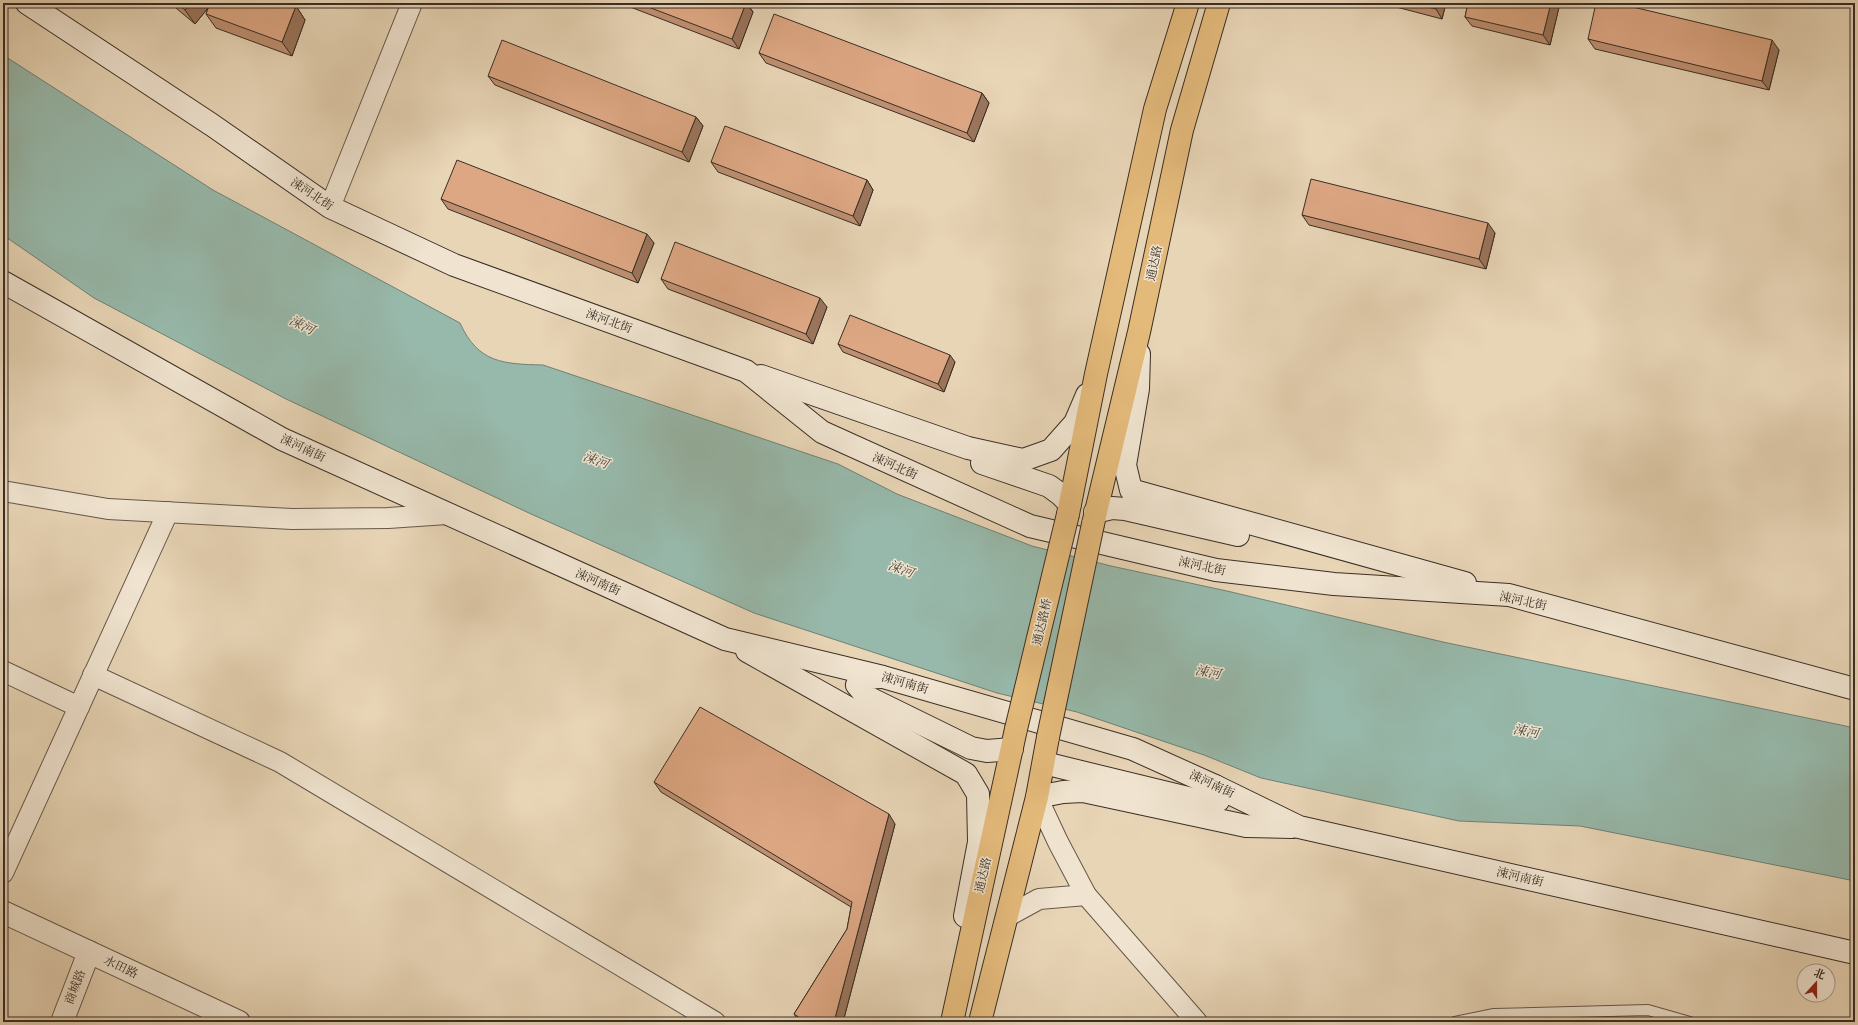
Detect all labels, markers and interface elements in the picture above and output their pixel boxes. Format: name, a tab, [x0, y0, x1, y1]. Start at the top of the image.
street label: 涑河北街	[288, 175, 337, 214]
street label: 通达路	[1143, 244, 1165, 282]
street label: 涑河北街	[584, 306, 635, 336]
water label: 涑河	[287, 313, 319, 338]
street label: 涑河南街	[278, 432, 329, 465]
water label: 涑河	[581, 449, 613, 472]
street label: 涑河北街	[870, 450, 921, 483]
street label: 涑河北街	[1177, 554, 1228, 578]
water label: 涑河	[886, 558, 918, 581]
street label: 涑河南街	[573, 566, 624, 599]
street label: 涑河北街	[1498, 589, 1549, 613]
street label: 通达路桥	[1030, 597, 1054, 647]
water label: 涑河	[1194, 662, 1224, 682]
street label: 涑河南街	[880, 670, 931, 697]
water label: 涑河	[1512, 721, 1542, 741]
street label: 涑河南街	[1187, 768, 1238, 801]
street label: 通达路	[972, 856, 994, 894]
street label: 涑河南街	[1495, 865, 1546, 889]
street label: 水田路	[102, 953, 140, 981]
north arrow	[1796, 963, 1836, 1003]
text: 北	[1812, 966, 1827, 982]
street label: 商城路	[62, 968, 88, 1006]

